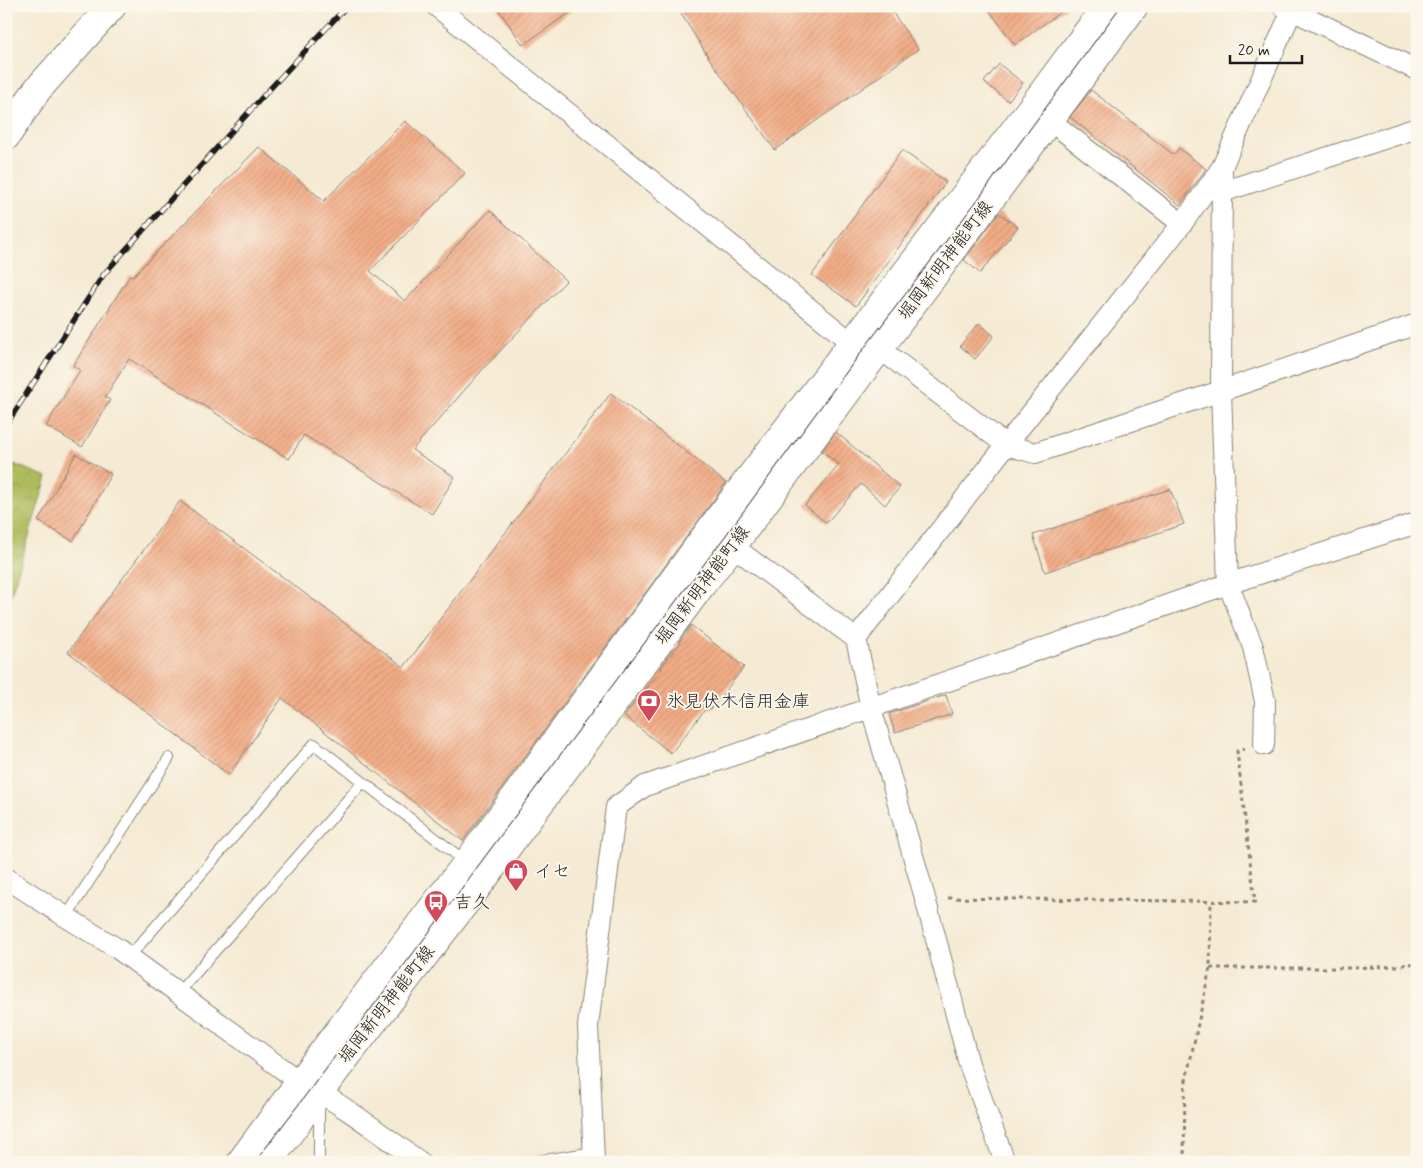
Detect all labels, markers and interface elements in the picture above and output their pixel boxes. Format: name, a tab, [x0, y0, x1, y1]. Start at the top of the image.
scale bar	[1230, 32, 1303, 64]
text: 20 m	[1238, 41, 1270, 61]
street label: 堀岡新明神能町線	[893, 196, 999, 325]
street label: 堀岡新明神能町線	[650, 521, 756, 650]
bank icon: 氷見伏木信用金庫	[636, 688, 662, 722]
place label: 氷見伏木信用金庫	[666, 690, 810, 714]
shop icon: イセ	[503, 858, 529, 892]
place label: イセ	[534, 860, 570, 884]
bus stop icon: 吉久	[423, 889, 449, 923]
place label: 吉久	[454, 891, 490, 915]
street label: 堀岡新明神能町線	[333, 940, 441, 1069]

